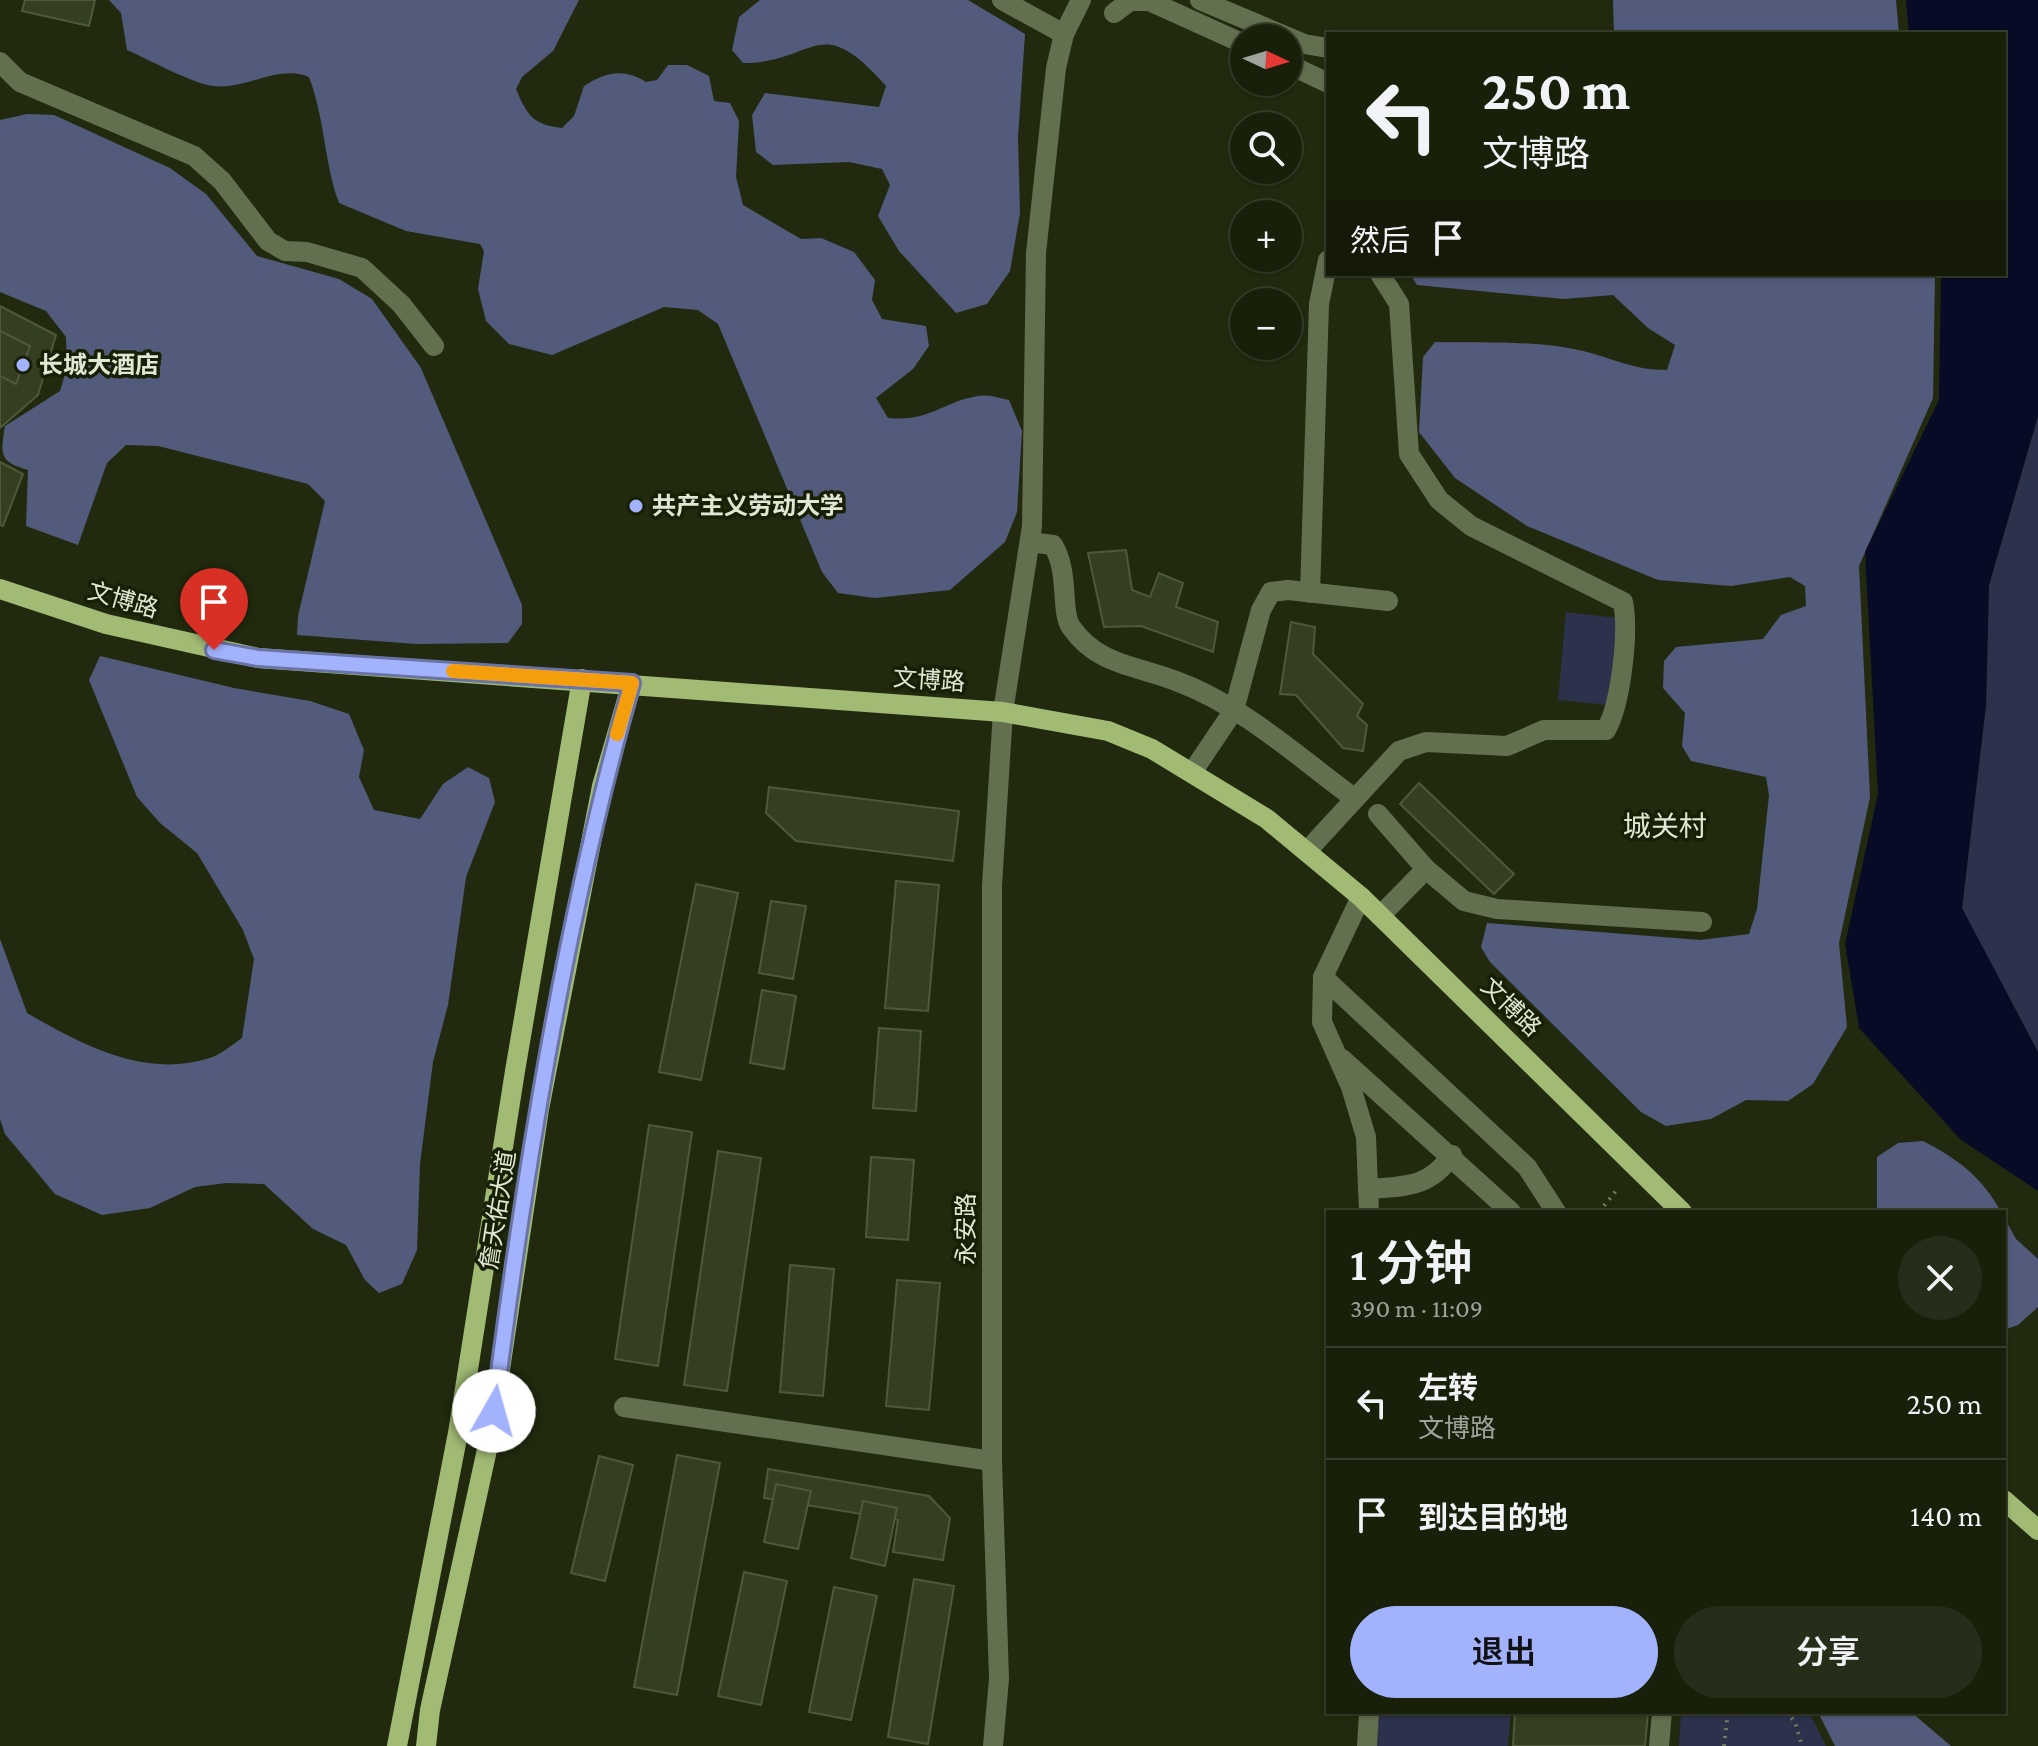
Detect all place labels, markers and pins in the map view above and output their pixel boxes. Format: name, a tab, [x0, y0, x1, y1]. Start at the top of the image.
place label: 长城大酒店	[39, 351, 159, 378]
marker: 长城大酒店	[14, 356, 32, 374]
place label: 共产主义劳动大学	[652, 492, 844, 519]
marker: 共产主义劳动大学	[627, 497, 645, 515]
pin	[180, 568, 248, 650]

